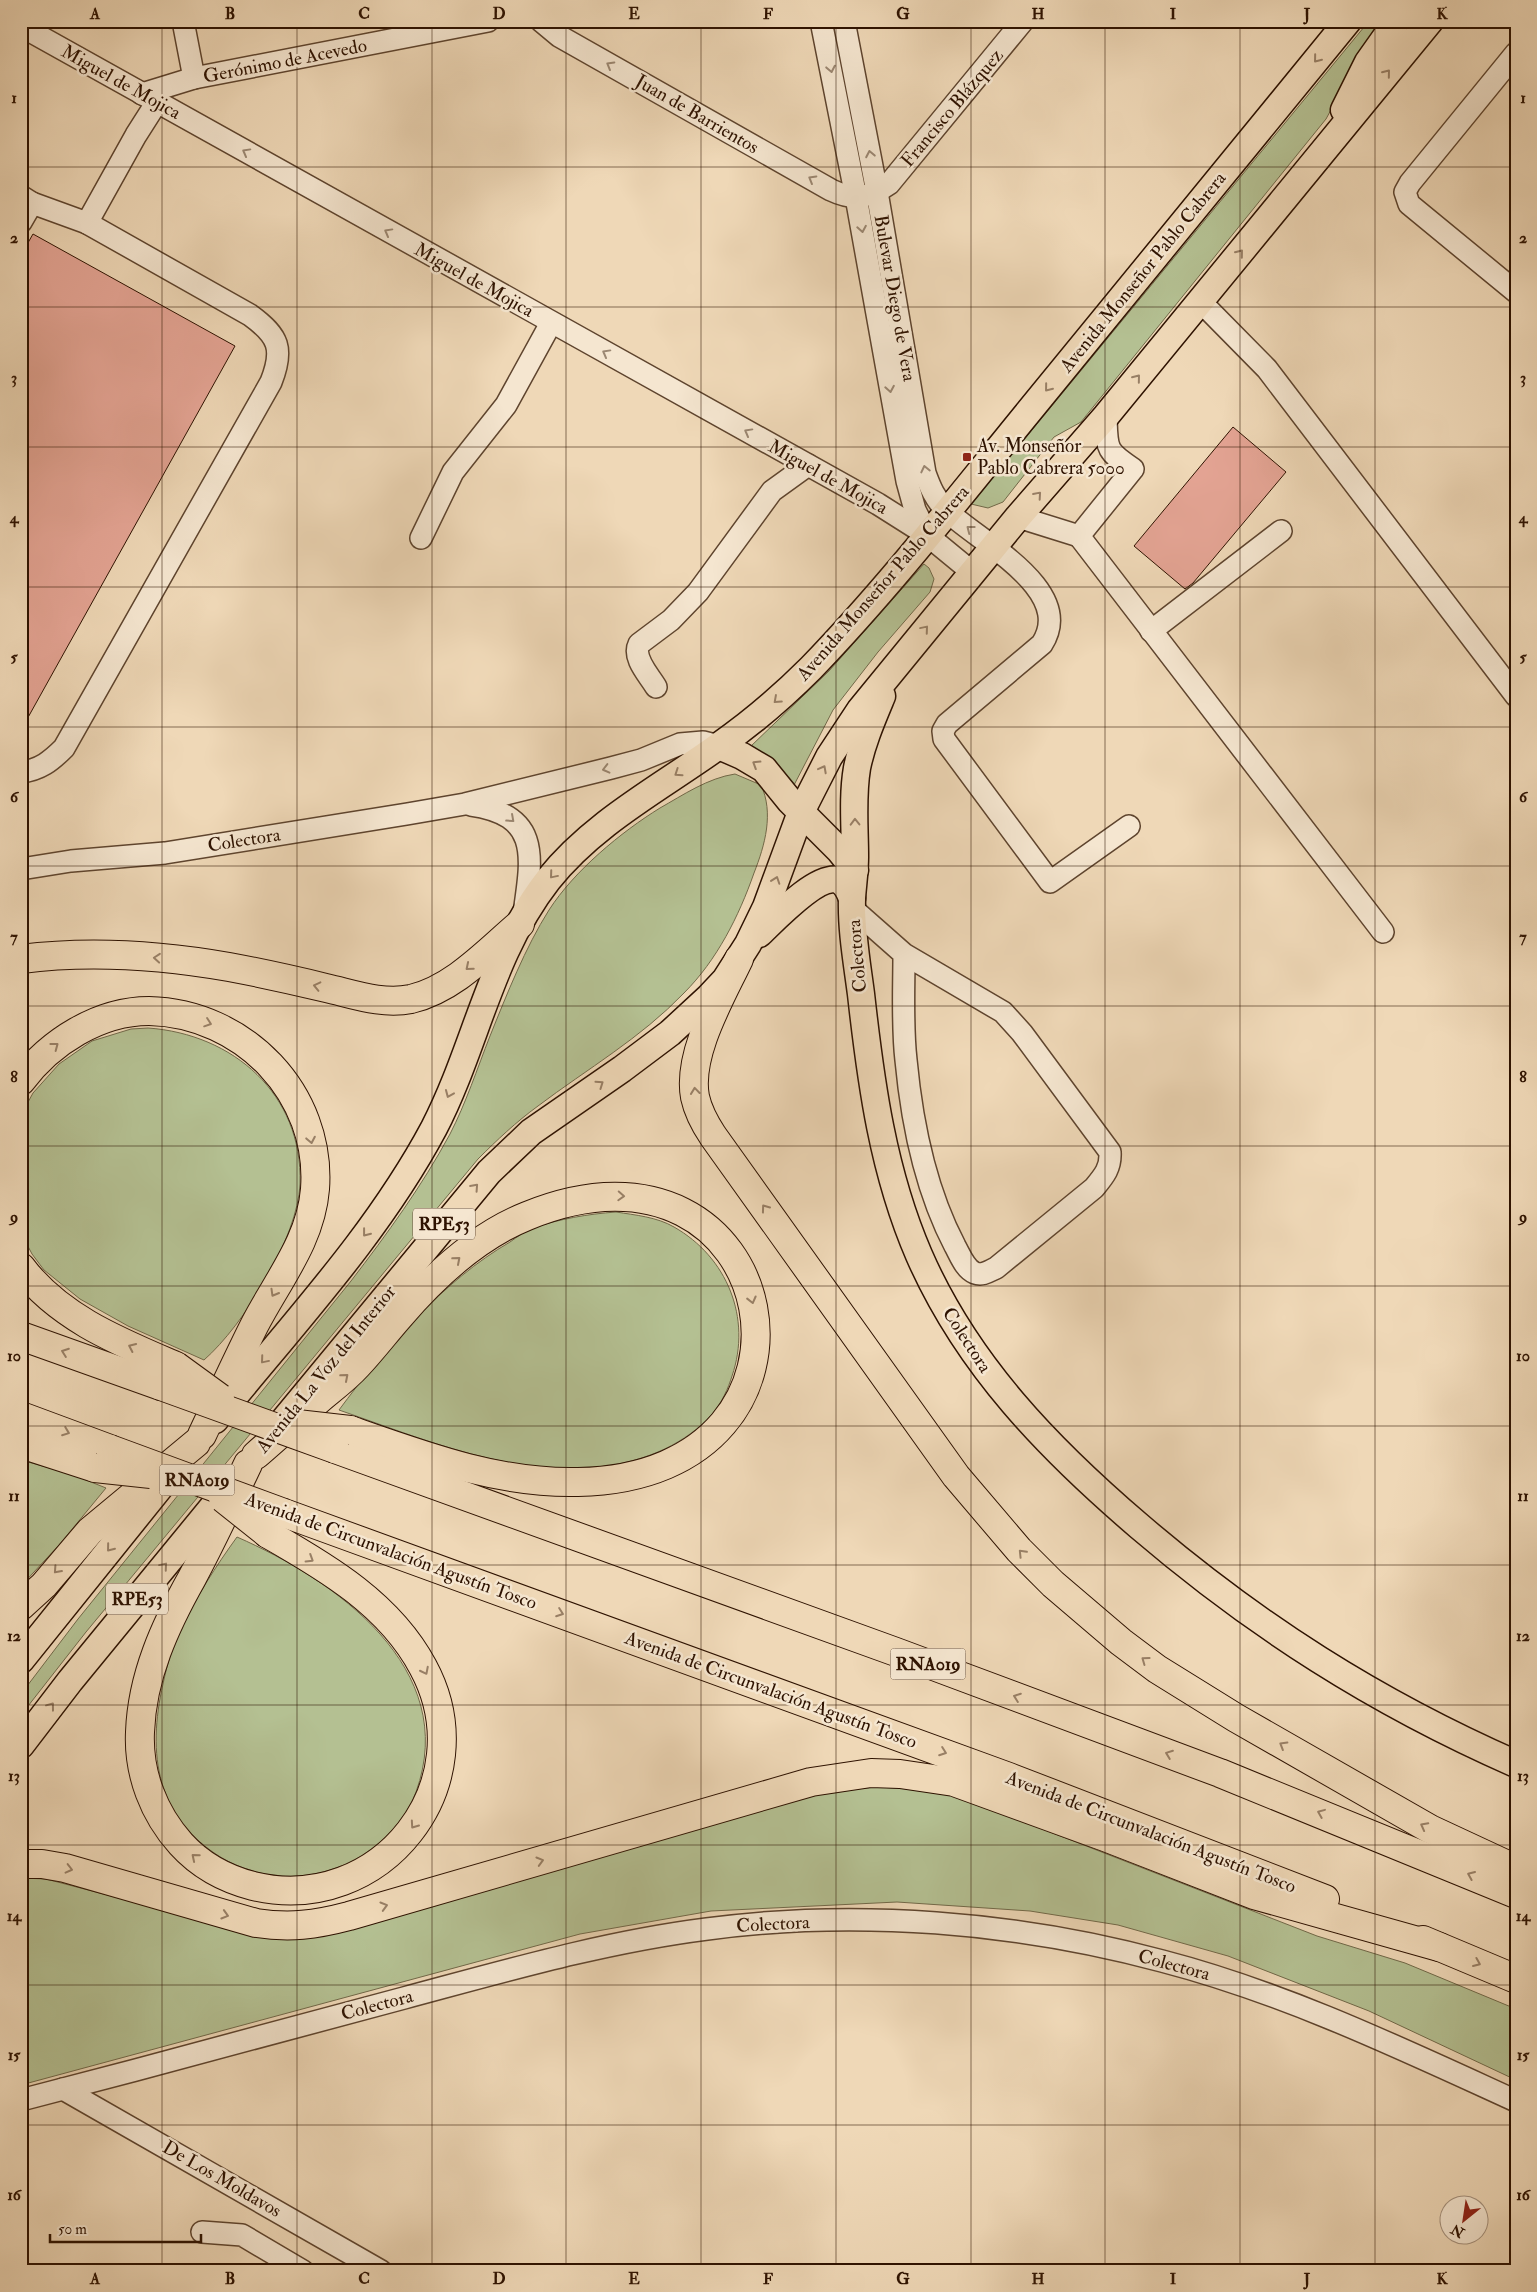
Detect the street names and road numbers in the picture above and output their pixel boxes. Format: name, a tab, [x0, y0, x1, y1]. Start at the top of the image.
street label: Gerónimo de Acevedo	[201, 33, 369, 89]
street label: Miguel de Mojica	[57, 39, 185, 125]
street label: Francisco Blázquez	[896, 44, 1008, 172]
street label: Juan de Barrientos	[630, 68, 763, 159]
street label: Avenida Monseñor Pablo Cabrera	[1054, 167, 1231, 378]
street label: Bulevar Diego de Vera	[869, 213, 922, 383]
street label: Miguel de Mojica	[410, 237, 538, 323]
street label: Miguel de Mojica	[764, 434, 892, 520]
street label: Avenida Monseñor Pablo Cabrera	[791, 480, 975, 686]
street label: Colectora	[206, 822, 282, 858]
street label: Colectora	[842, 918, 872, 994]
road number: RPE53	[413, 1208, 475, 1240]
street label: Avenida La Voz del Interior	[250, 1280, 401, 1459]
street label: Colectora	[937, 1303, 997, 1378]
road number: RNA019	[160, 1464, 234, 1496]
street label: Avenida de Circunvalación Agustín Tosco	[241, 1487, 540, 1615]
road number: RPE53	[106, 1584, 168, 1615]
street label: Avenida de Circunvalación Agustín Tosco	[621, 1626, 920, 1754]
road number: RNA019	[890, 1648, 966, 1680]
street label: Avenida de Circunvalación Agustín Tosco	[1002, 1765, 1299, 1899]
street label: Colectora	[736, 1910, 811, 1938]
street label: Colectora	[1135, 1944, 1213, 1986]
street label: Colectora	[338, 1984, 416, 2026]
street label: De Los Moldavos	[158, 2135, 286, 2223]

